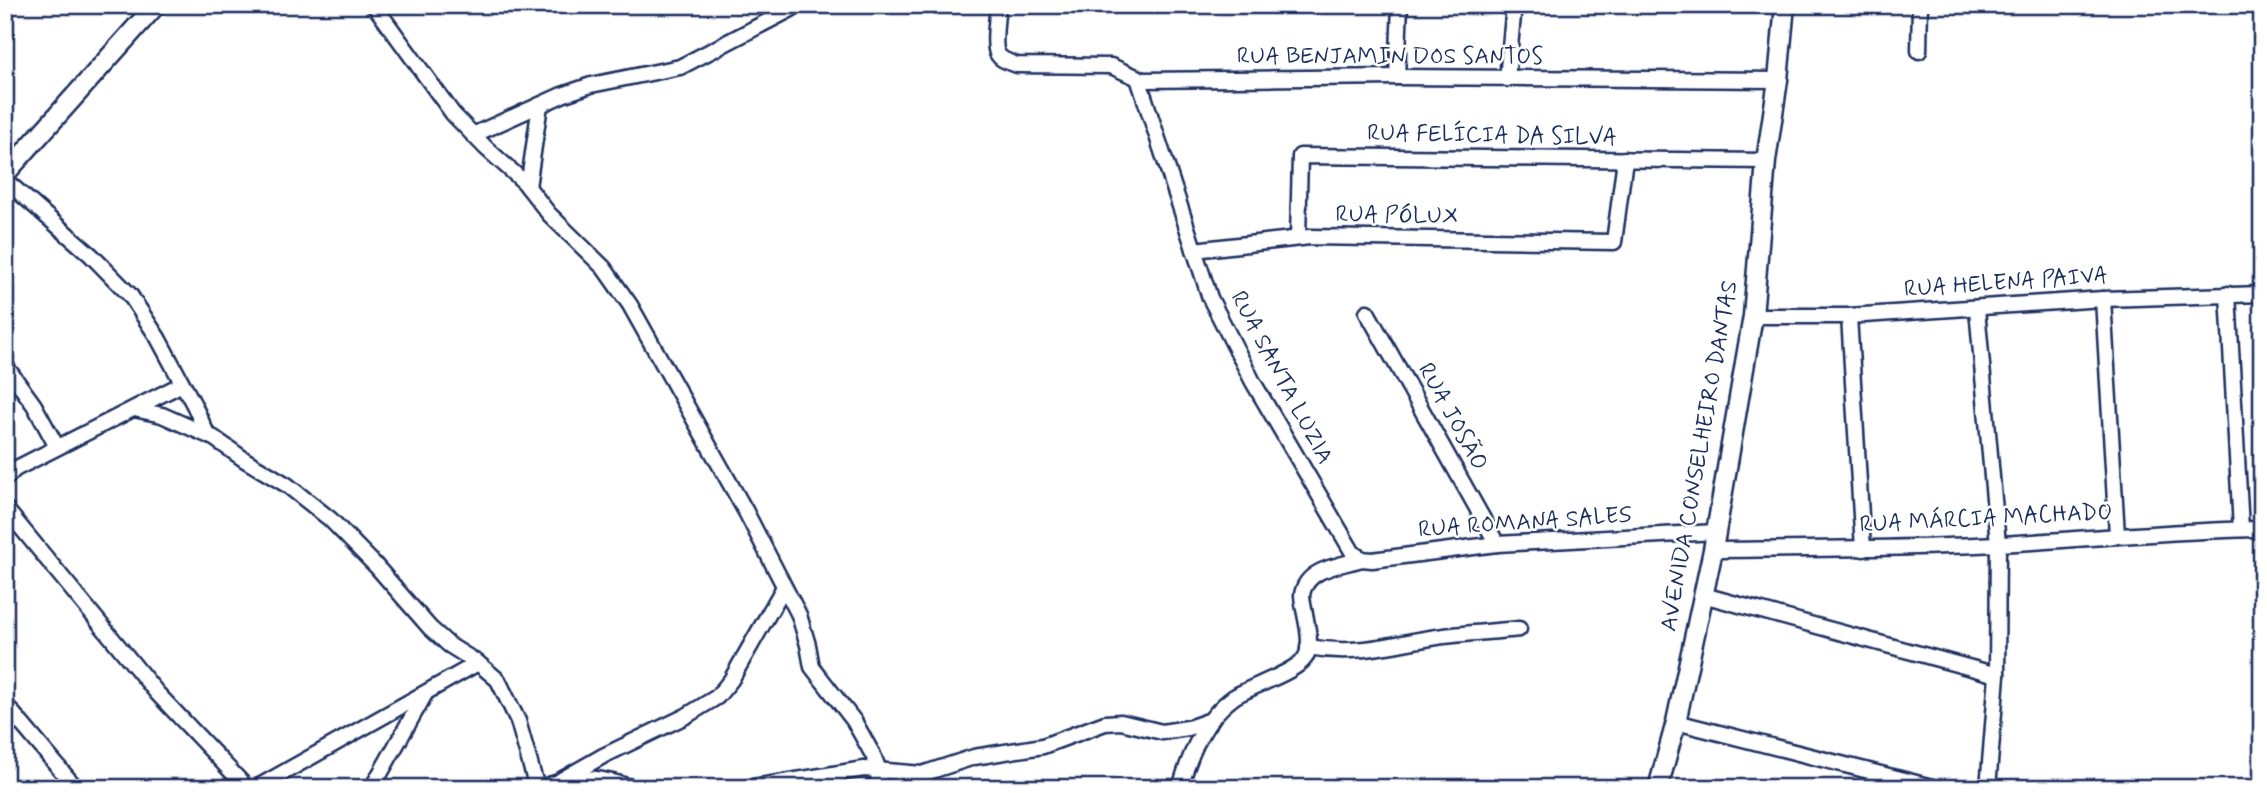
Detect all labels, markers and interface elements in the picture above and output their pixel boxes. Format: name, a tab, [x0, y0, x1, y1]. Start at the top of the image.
street label: RUA BENJAMIN DOS SANTOS	[1237, 42, 1543, 72]
street label: RUA FELÍCIA DA SILVA	[1367, 119, 1617, 153]
street label: RUA PÓLUX	[1335, 200, 1459, 232]
street label: RUA HELENA PAIVA	[1903, 261, 2109, 305]
street label: AVENIDA CONSELHEIRO DANTAS	[1654, 278, 1746, 634]
street label: RUA SANTA LUZIA	[1223, 286, 1339, 470]
street label: RUA JOSÃO	[1410, 358, 1494, 476]
street label: RUA MÁRCIA MACHADO	[1859, 497, 2113, 541]
street label: RUA ROMANA SALES	[1417, 501, 1633, 545]

